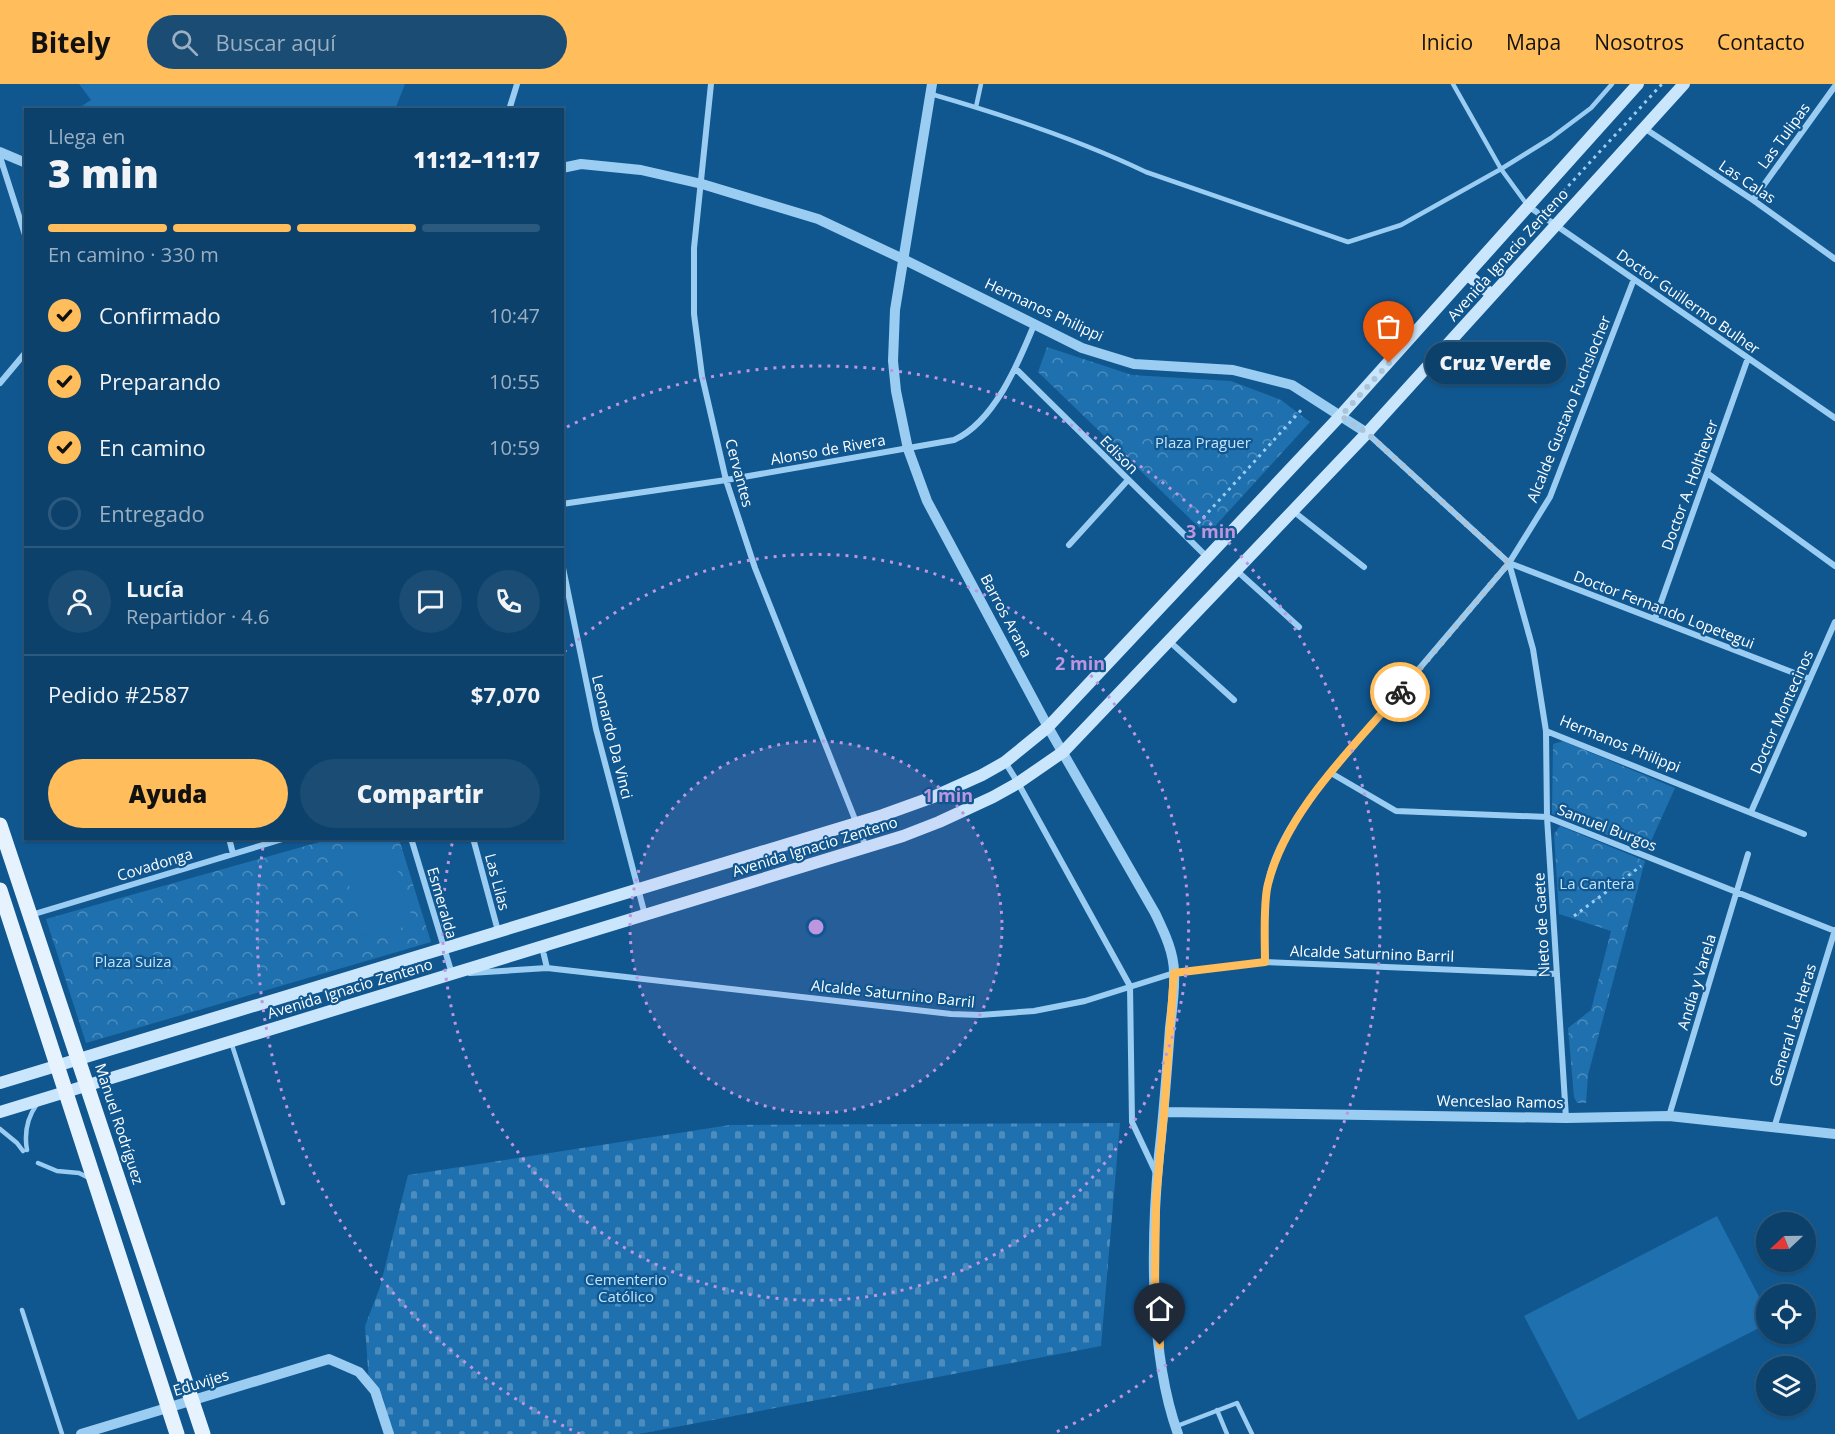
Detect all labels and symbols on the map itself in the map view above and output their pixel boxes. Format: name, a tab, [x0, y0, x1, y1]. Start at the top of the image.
street label: Las Tulipas	[1752, 98, 1814, 172]
street label: Las Calas	[1715, 155, 1780, 207]
street label: Avenida Ignacio Zenteno	[1442, 184, 1572, 325]
street label: Doctor Guillermo Bulher	[1613, 244, 1764, 358]
street label: Hermanos Philippi	[982, 273, 1107, 345]
pin	[1363, 301, 1414, 363]
street label: Alcalde Gustavo Fuchslocher	[1521, 312, 1615, 505]
callout: Cruz Verde	[1425, 342, 1566, 384]
street label: Doctor A. Holthever	[1656, 417, 1722, 553]
street label: Alonso de Rivera	[769, 429, 887, 469]
street label: Edison	[1096, 431, 1143, 478]
park label: Plaza Praguer	[1155, 432, 1251, 452]
street label: Cervantes	[721, 436, 759, 509]
text: 3 min	[1186, 519, 1236, 543]
street label: Doctor Fernando Lopetegui	[1571, 565, 1758, 653]
street label: Barros Arana	[976, 570, 1037, 661]
street label: Doctor Montecinos	[1745, 647, 1817, 777]
text: 2 min	[1055, 651, 1105, 675]
courier	[1370, 662, 1430, 722]
street label: Leonardo Da Vinci	[588, 673, 638, 801]
street label: Hermanos Philippi	[1557, 710, 1684, 776]
text: 1 min	[923, 783, 973, 807]
street label: Samuel Burgos	[1555, 799, 1660, 855]
street label: Avenida Ignacio Zenteno	[730, 811, 900, 881]
street label: Covadonga	[114, 843, 195, 885]
street label: Las Lilas	[481, 851, 515, 912]
street label: Esmeralda	[423, 865, 463, 941]
street label: Nieto de Gaete	[1528, 872, 1554, 978]
park label: La Cantera	[1559, 873, 1635, 893]
centre of rings	[806, 917, 826, 937]
street label: Andía y Varela	[1672, 931, 1720, 1032]
street label: Alcalde Saturnino Barril	[1290, 940, 1454, 966]
park label: Plaza Suiza	[95, 951, 172, 971]
street label: Avenida Ignacio Zenteno	[265, 953, 435, 1023]
street label: General Las Heras	[1764, 961, 1820, 1089]
street label: Alcalde Saturnino Barril	[810, 974, 976, 1012]
street label: Manuel Rodríguez	[91, 1060, 149, 1187]
street label: Wenceslao Ramos	[1436, 1090, 1564, 1112]
north arrow	[1756, 1212, 1816, 1272]
park label: Cementerio Católico	[585, 1269, 667, 1306]
pin	[1134, 1283, 1185, 1345]
street label: Eduvijes	[170, 1364, 231, 1400]

